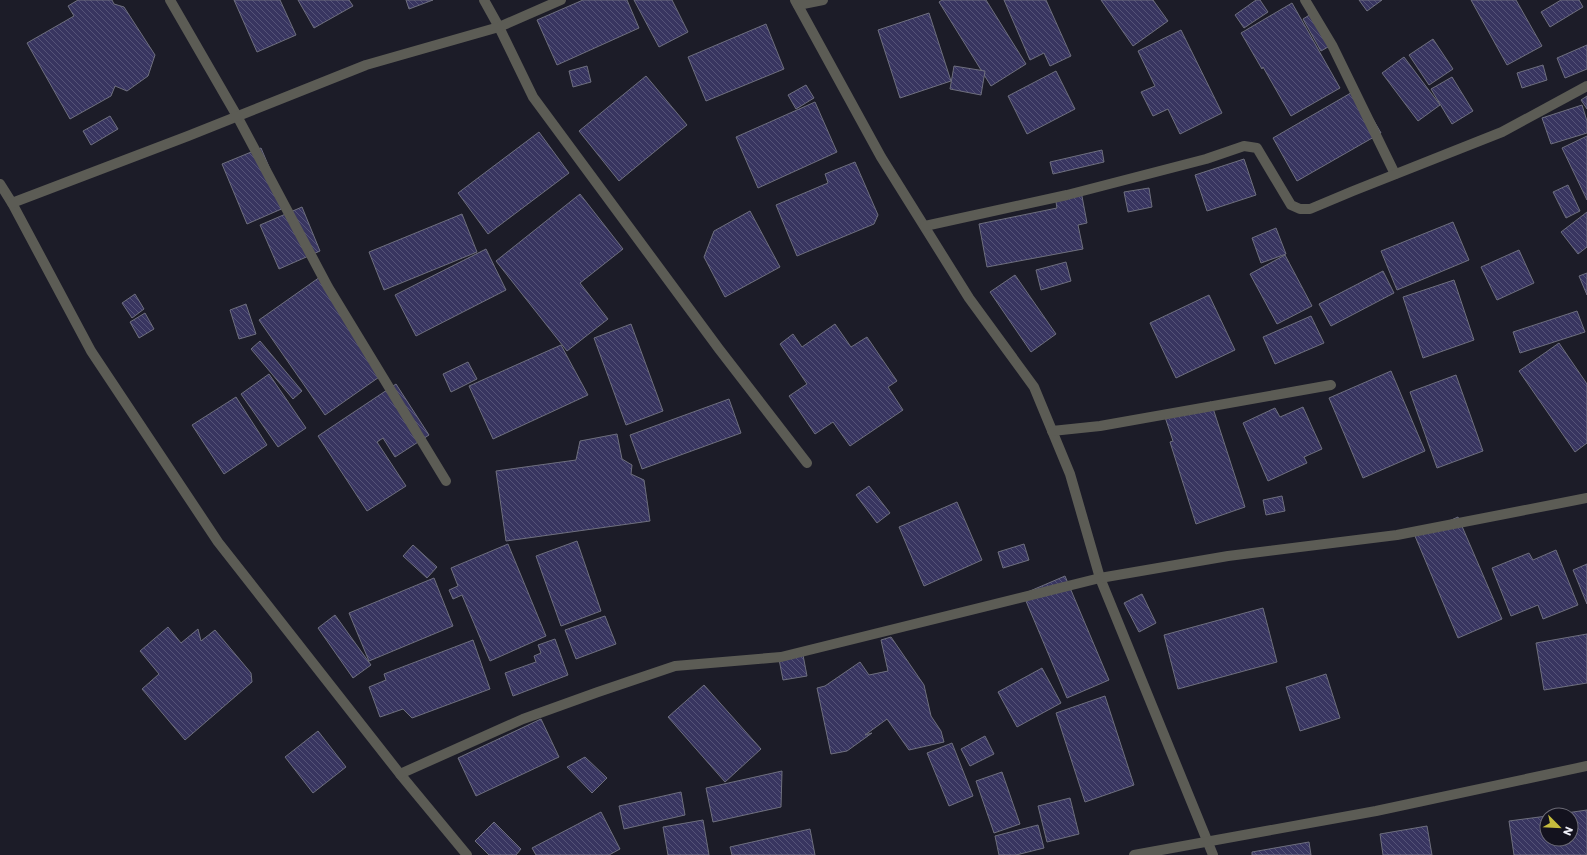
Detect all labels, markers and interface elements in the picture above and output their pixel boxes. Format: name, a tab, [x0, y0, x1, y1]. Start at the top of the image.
north arrow	[1539, 807, 1579, 847]
text: N	[1559, 824, 1577, 838]

